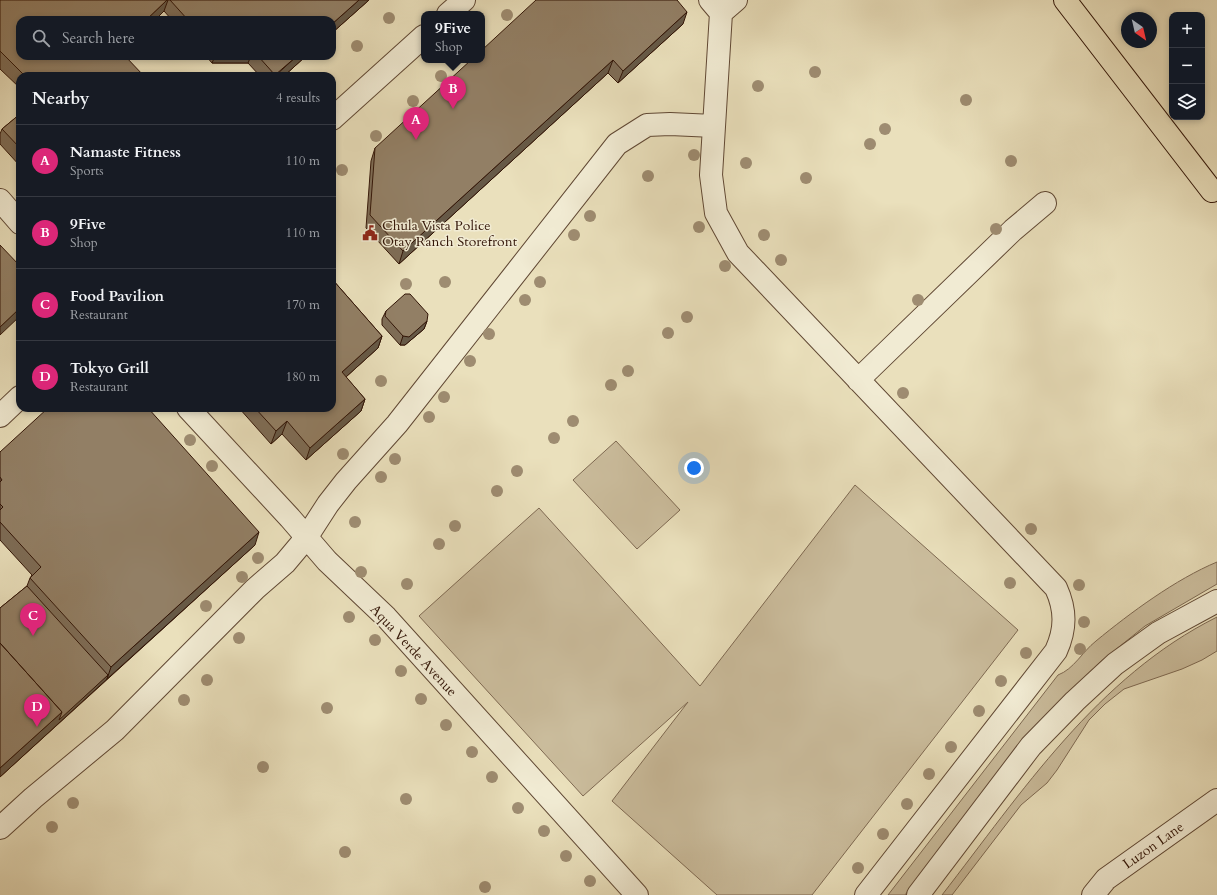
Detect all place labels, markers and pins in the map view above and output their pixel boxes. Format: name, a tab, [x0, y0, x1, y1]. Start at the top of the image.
pin: B	[440, 76, 466, 109]
pin: A	[403, 107, 429, 140]
place label: Chula Vista Police Otay Ranch Storefront	[382, 216, 518, 251]
public building icon: Chula Vista Police Otay Ranch Storefront	[361, 224, 379, 242]
pin: C	[20, 603, 46, 636]
pin: D	[24, 694, 50, 727]

